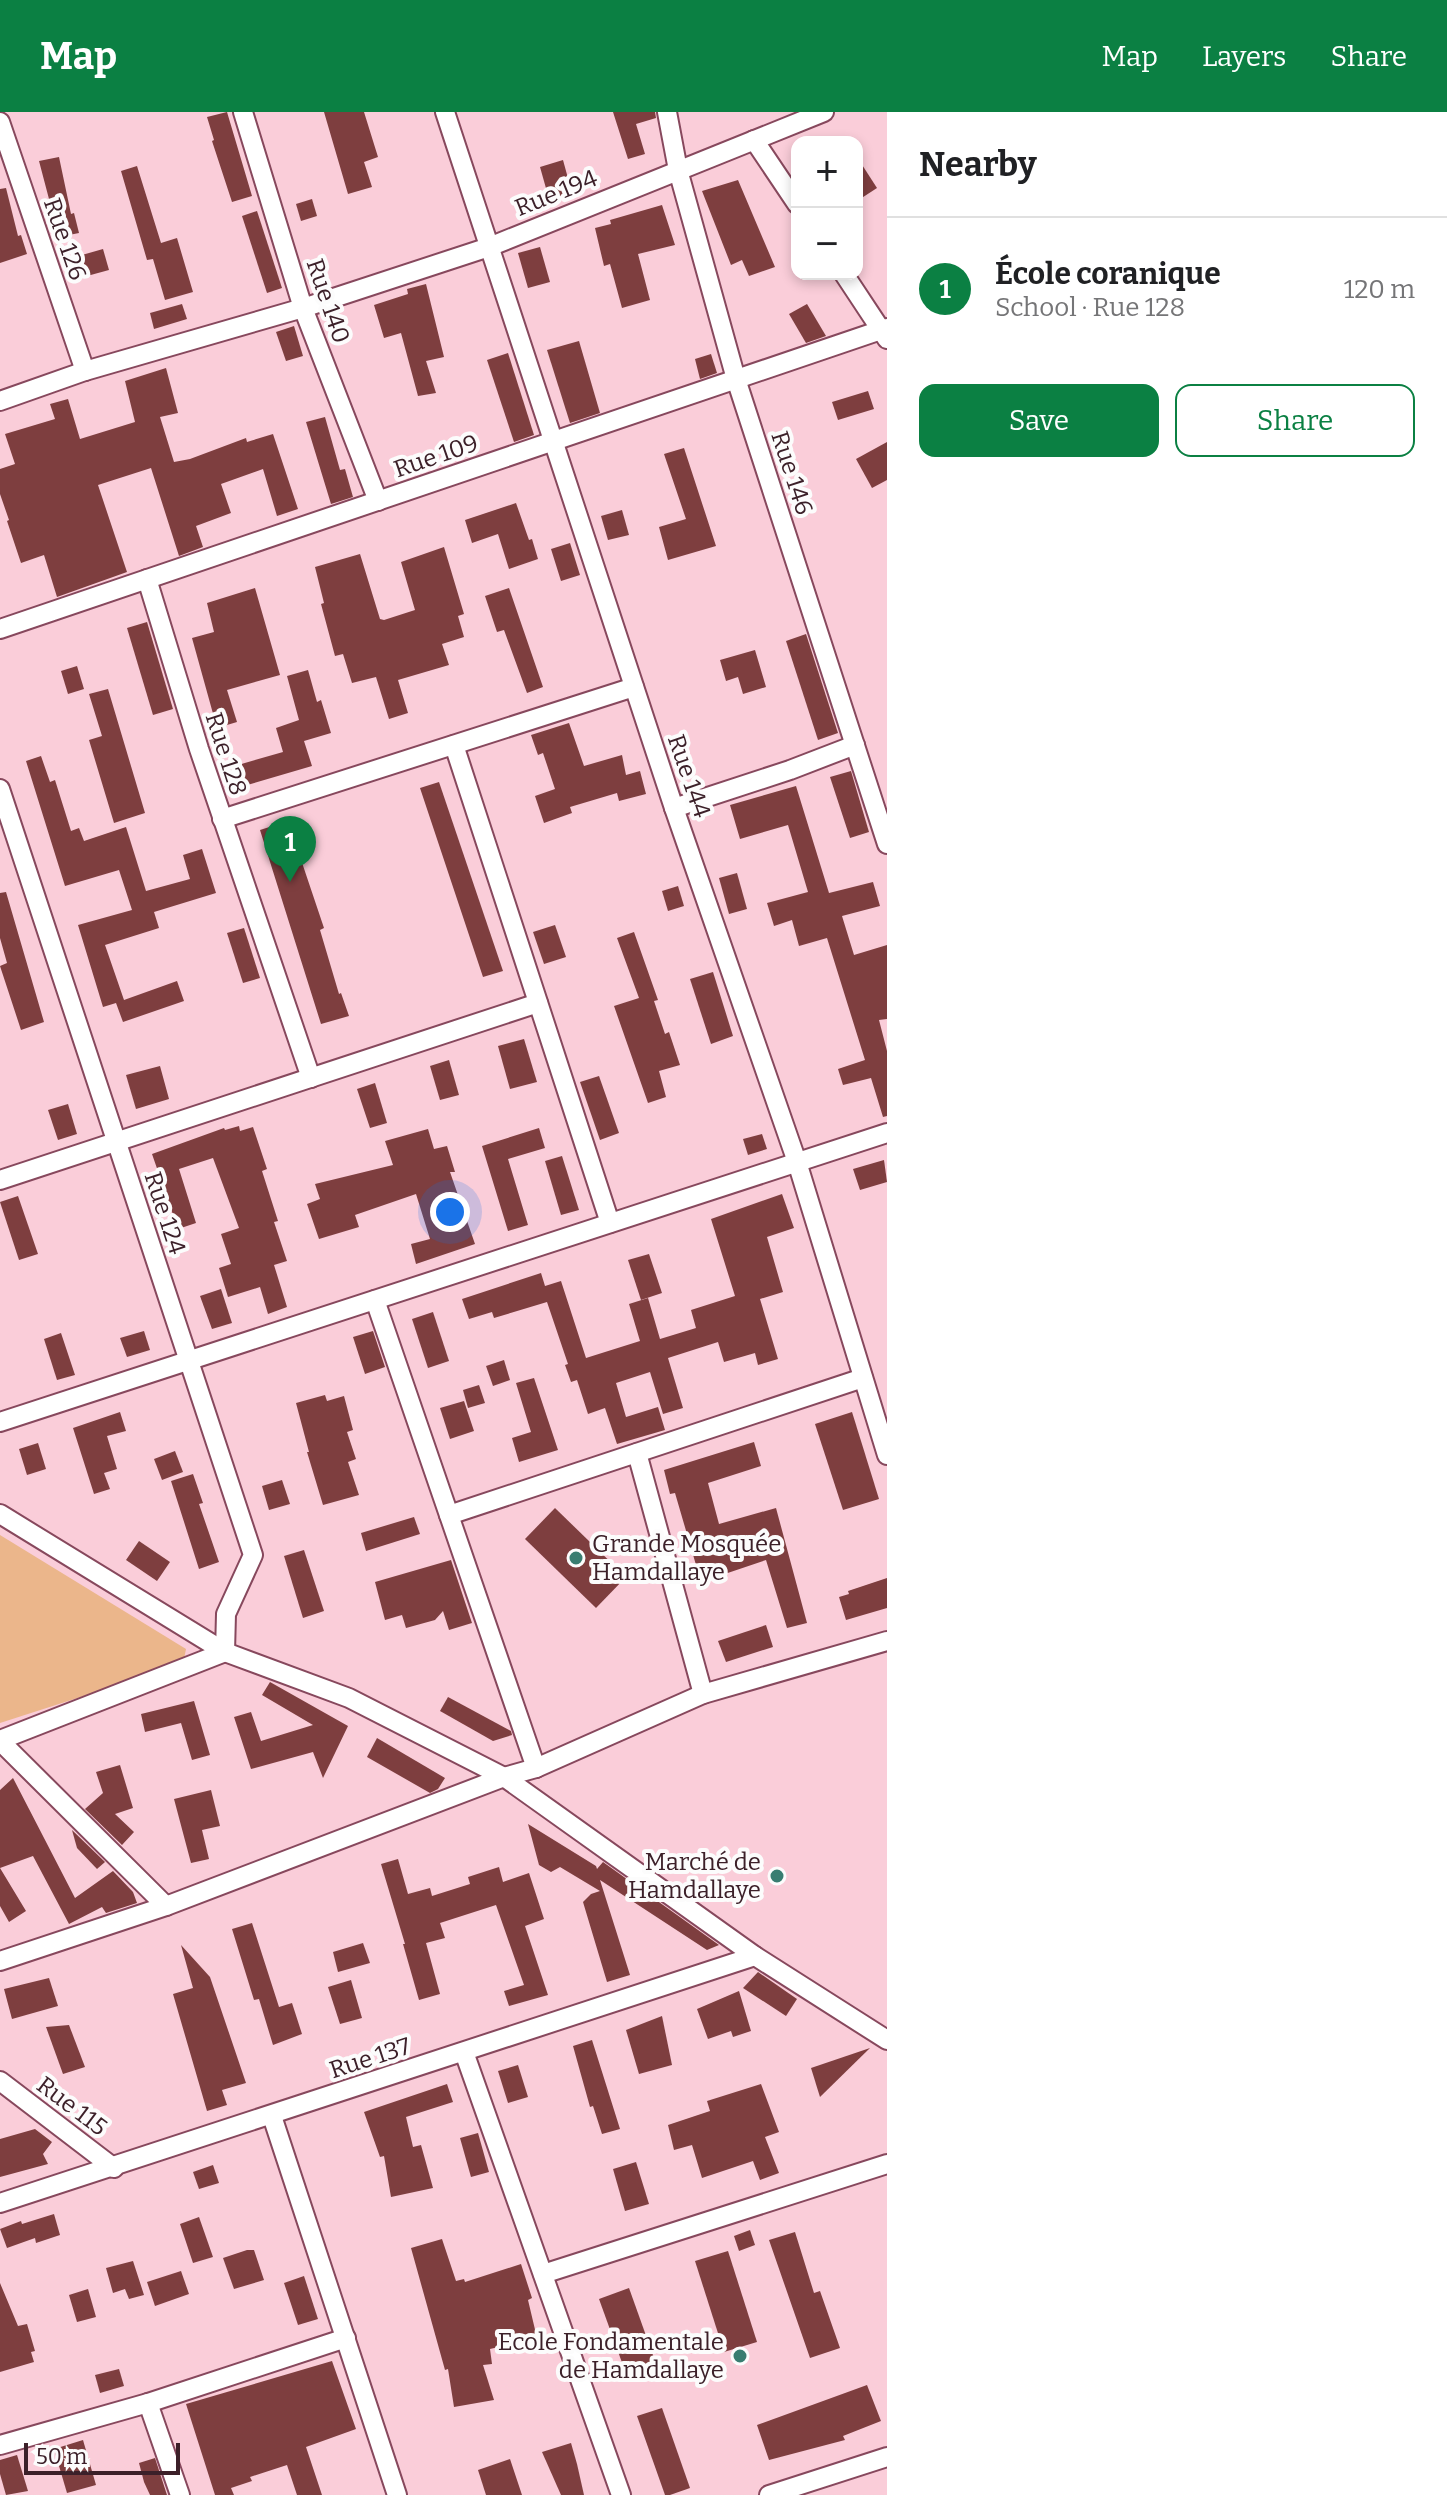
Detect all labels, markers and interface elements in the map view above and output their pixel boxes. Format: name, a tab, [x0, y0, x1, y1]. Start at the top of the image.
text: Map	[40, 33, 117, 79]
text: Map	[1101, 40, 1158, 73]
text: Layers	[1202, 40, 1286, 73]
text: Share	[1330, 40, 1407, 73]
map controls	[791, 136, 863, 280]
button: +	[791, 136, 863, 208]
text: Nearby	[919, 144, 1037, 185]
street label: Rue 194	[511, 164, 601, 222]
street label: Rue 126	[38, 194, 92, 284]
button: −	[791, 208, 863, 280]
street label: Rue 140	[301, 255, 355, 347]
text: École coranique	[995, 256, 1221, 292]
text: 1	[939, 274, 951, 305]
text: 120 m	[1344, 274, 1415, 305]
text: School · Rue 128	[995, 292, 1185, 323]
button: Save	[919, 384, 1159, 457]
button: Share	[1175, 384, 1415, 457]
street label: Rue 146	[765, 428, 819, 518]
street label: Rue 109	[390, 429, 482, 483]
street label: Rue 128	[199, 709, 253, 799]
street label: Rue 144	[662, 731, 716, 821]
pin: 1	[264, 816, 316, 882]
street label: Rue 124	[139, 1168, 191, 1258]
your location	[430, 1192, 470, 1232]
place label: Grande Mosquée Hamdallaye	[592, 1530, 781, 1586]
marker: Grande Mosquée Hamdallaye	[567, 1549, 585, 1567]
place label: Marché de Hamdallaye	[628, 1848, 761, 1904]
marker: Marché de Hamdallaye	[768, 1867, 786, 1885]
street label: Rue 137	[326, 2032, 414, 2084]
street label: Rue 115	[31, 2071, 113, 2141]
place label: Ecole Fondamentale de Hamdallaye	[498, 2328, 724, 2384]
marker: Ecole Fondamentale de Hamdallaye	[731, 2347, 749, 2365]
scale bar	[24, 2439, 180, 2475]
text: 50 m	[36, 2443, 87, 2470]

